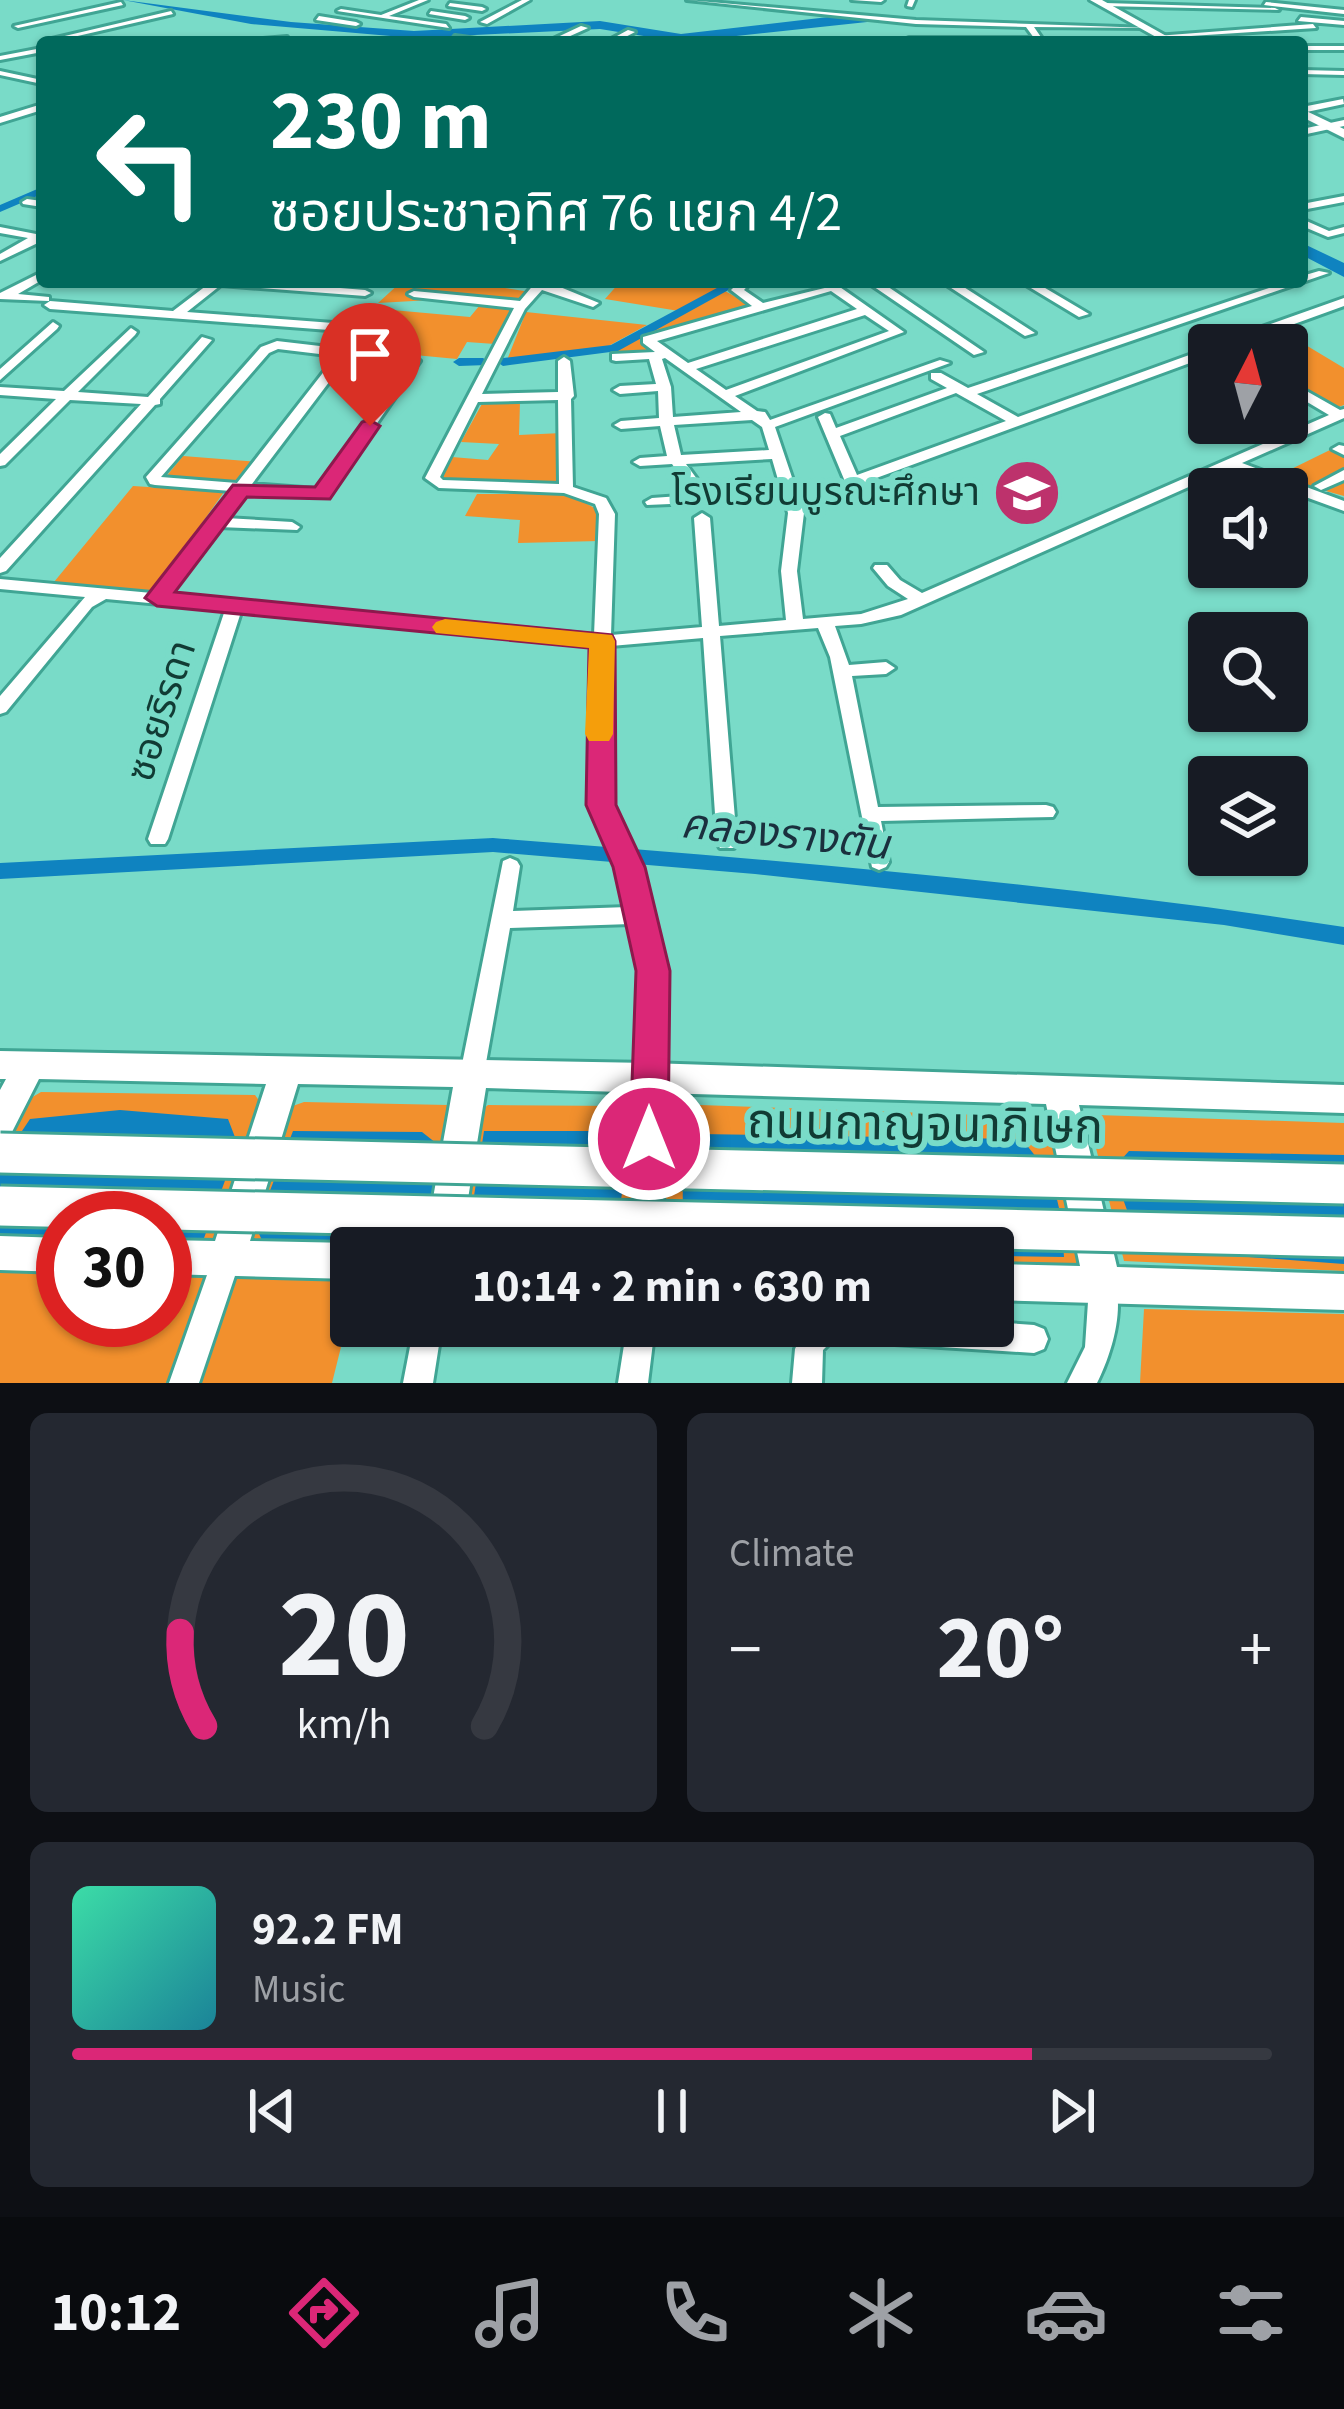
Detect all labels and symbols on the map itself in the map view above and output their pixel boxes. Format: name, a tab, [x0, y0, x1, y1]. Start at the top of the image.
pin	[319, 303, 421, 426]
north arrow	[1188, 324, 1308, 444]
school or university icon: โรงเรียนบูรณะศึกษา	[992, 458, 1062, 528]
place label: โรงเรียนบูรณะศึกษา	[671, 465, 980, 521]
street label: ซอยริรดา	[113, 633, 211, 789]
water label: คลองรางตัน	[678, 794, 894, 876]
position arrow	[586, 1076, 712, 1202]
street label: ถนนกาญจนาภิเษก	[746, 1088, 1104, 1162]
speed limit sign: 30	[36, 1191, 192, 1347]

